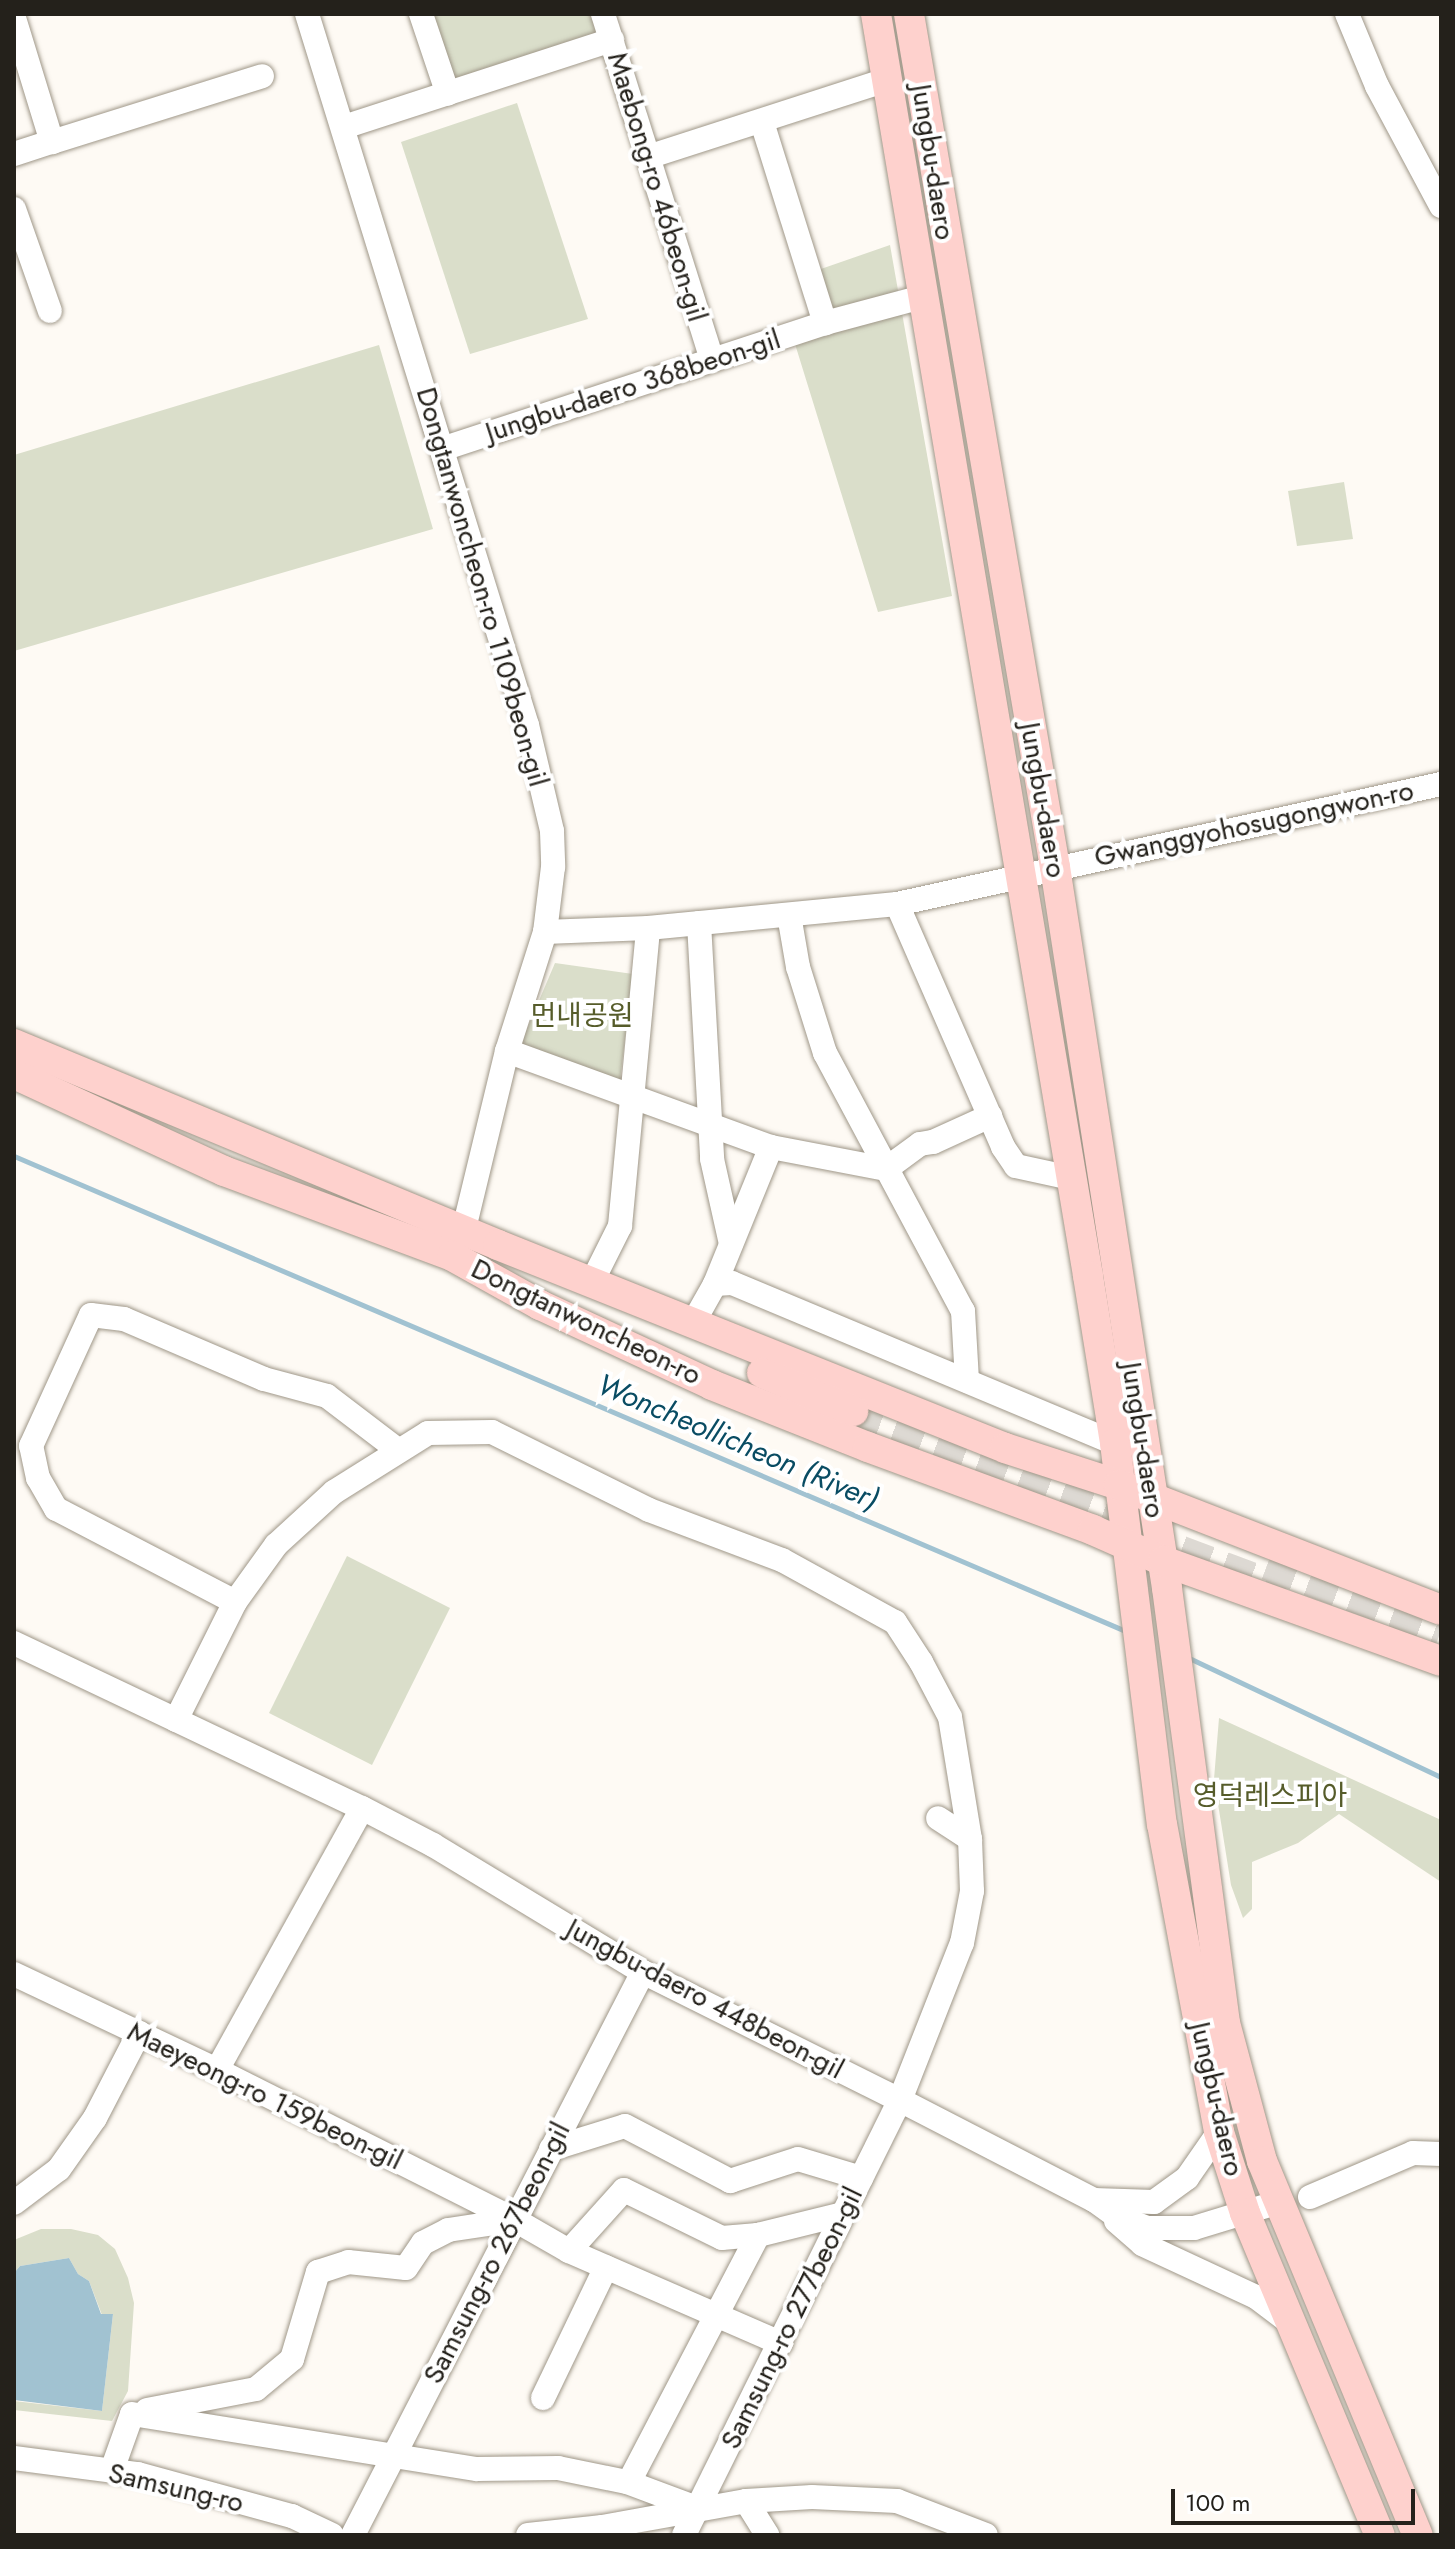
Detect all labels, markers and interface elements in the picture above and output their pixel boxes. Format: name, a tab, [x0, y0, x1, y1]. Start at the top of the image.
street label: Maebong-ro 46beon-gil	[600, 48, 714, 326]
street label: Jungbu-daero	[904, 82, 962, 242]
street label: Jungbu-daero 368beon-gil	[481, 322, 785, 450]
street label: Dongtanwoncheon-ro 1109beon-gil	[409, 384, 555, 790]
street label: Jungbu-daero	[1013, 720, 1073, 880]
street label: Gwanggyohosugongwon-ro	[1091, 774, 1417, 874]
park label: 먼내공원	[530, 999, 634, 1033]
street label: Dongtanwoncheon-ro	[466, 1252, 706, 1392]
street label: Jungbu-daero	[1114, 1360, 1172, 1520]
water label: Woncheollicheon (River)	[592, 1366, 884, 1518]
park label: 영덕레스피아	[1193, 1779, 1347, 1813]
street label: Jungbu-daero 448beon-gil	[561, 1912, 849, 2086]
street label: Maeyeong-ro 159beon-gil	[122, 2015, 408, 2177]
street label: Jungbu-daero	[1183, 2019, 1251, 2179]
street label: Samsung-ro 267beon-gil	[416, 2117, 578, 2389]
street label: Samsung-ro 277beon-gil	[714, 2182, 870, 2454]
street label: Samsung-ro	[105, 2456, 247, 2520]
scale bar	[1175, 2473, 1419, 2523]
text: 100 m	[1185, 2485, 1251, 2520]

